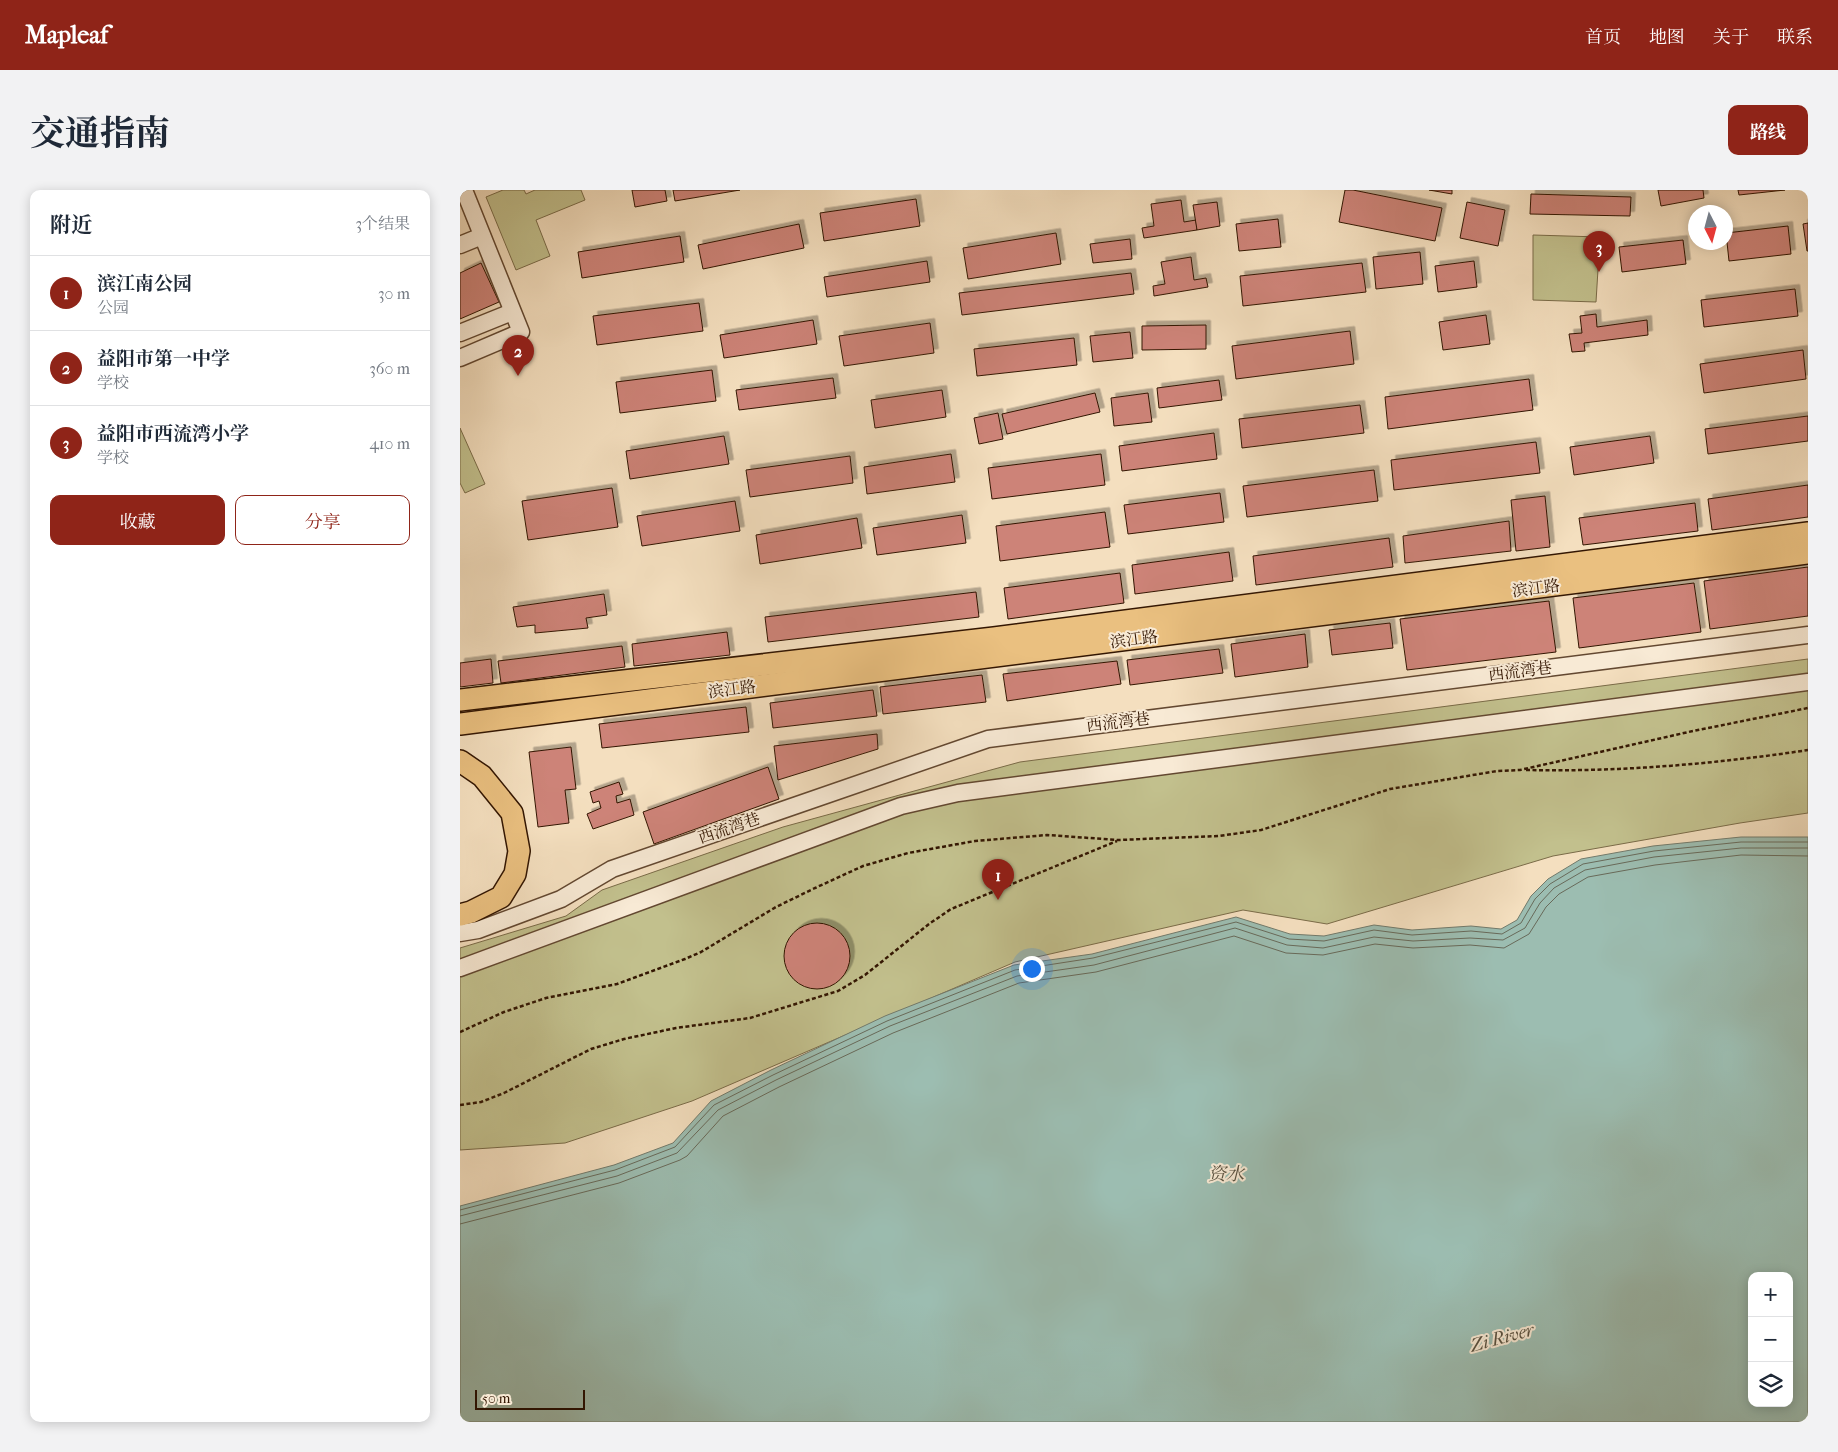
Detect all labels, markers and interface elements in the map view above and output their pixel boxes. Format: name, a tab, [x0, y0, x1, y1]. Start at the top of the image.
text: Mapleaf	[25, 21, 108, 49]
text: 首页	[1585, 27, 1621, 48]
text: 地图	[1649, 27, 1685, 48]
text: 关于	[1713, 27, 1749, 48]
text: 联系	[1777, 27, 1813, 48]
button: 路线	[1728, 105, 1808, 155]
text: 交通指南	[30, 113, 170, 154]
north arrow	[1688, 205, 1733, 250]
text: 附近	[50, 213, 92, 237]
text: 3个结果	[355, 214, 410, 233]
pin: 3	[1583, 231, 1615, 272]
text: 滨江南公园	[97, 273, 192, 295]
text: 1	[63, 284, 69, 303]
text: 30 m	[378, 284, 410, 303]
text: 公园	[97, 298, 129, 317]
pin: 2	[502, 335, 534, 376]
text: 益阳市第一中学	[97, 348, 230, 370]
text: 2	[62, 359, 70, 378]
text: 360 m	[369, 359, 410, 378]
text: 学校	[97, 373, 129, 392]
text: 益阳市西流湾小学	[97, 423, 249, 445]
text: 3	[63, 434, 69, 453]
text: 410 m	[369, 434, 410, 453]
text: 学校	[97, 448, 129, 467]
button: 收藏	[50, 495, 225, 545]
button: 分享	[235, 495, 410, 545]
street label: 滨江路	[1511, 576, 1561, 600]
street label: 滨江路	[1109, 627, 1159, 651]
street label: 西流湾巷	[1487, 658, 1553, 684]
street label: 滨江路	[707, 677, 757, 701]
street label: 西流湾巷	[1085, 709, 1151, 735]
street label: 西流湾巷	[696, 809, 762, 847]
pin: 1	[982, 859, 1014, 900]
your location	[1019, 956, 1045, 982]
water label: 资水	[1208, 1164, 1246, 1185]
map controls	[1748, 1272, 1793, 1407]
button: +	[1748, 1272, 1793, 1317]
button: −	[1748, 1317, 1793, 1362]
water label: Zi River	[1467, 1319, 1538, 1357]
button: layers	[1748, 1362, 1793, 1407]
scale bar	[475, 1387, 585, 1410]
text: 50 m	[482, 1390, 510, 1407]

